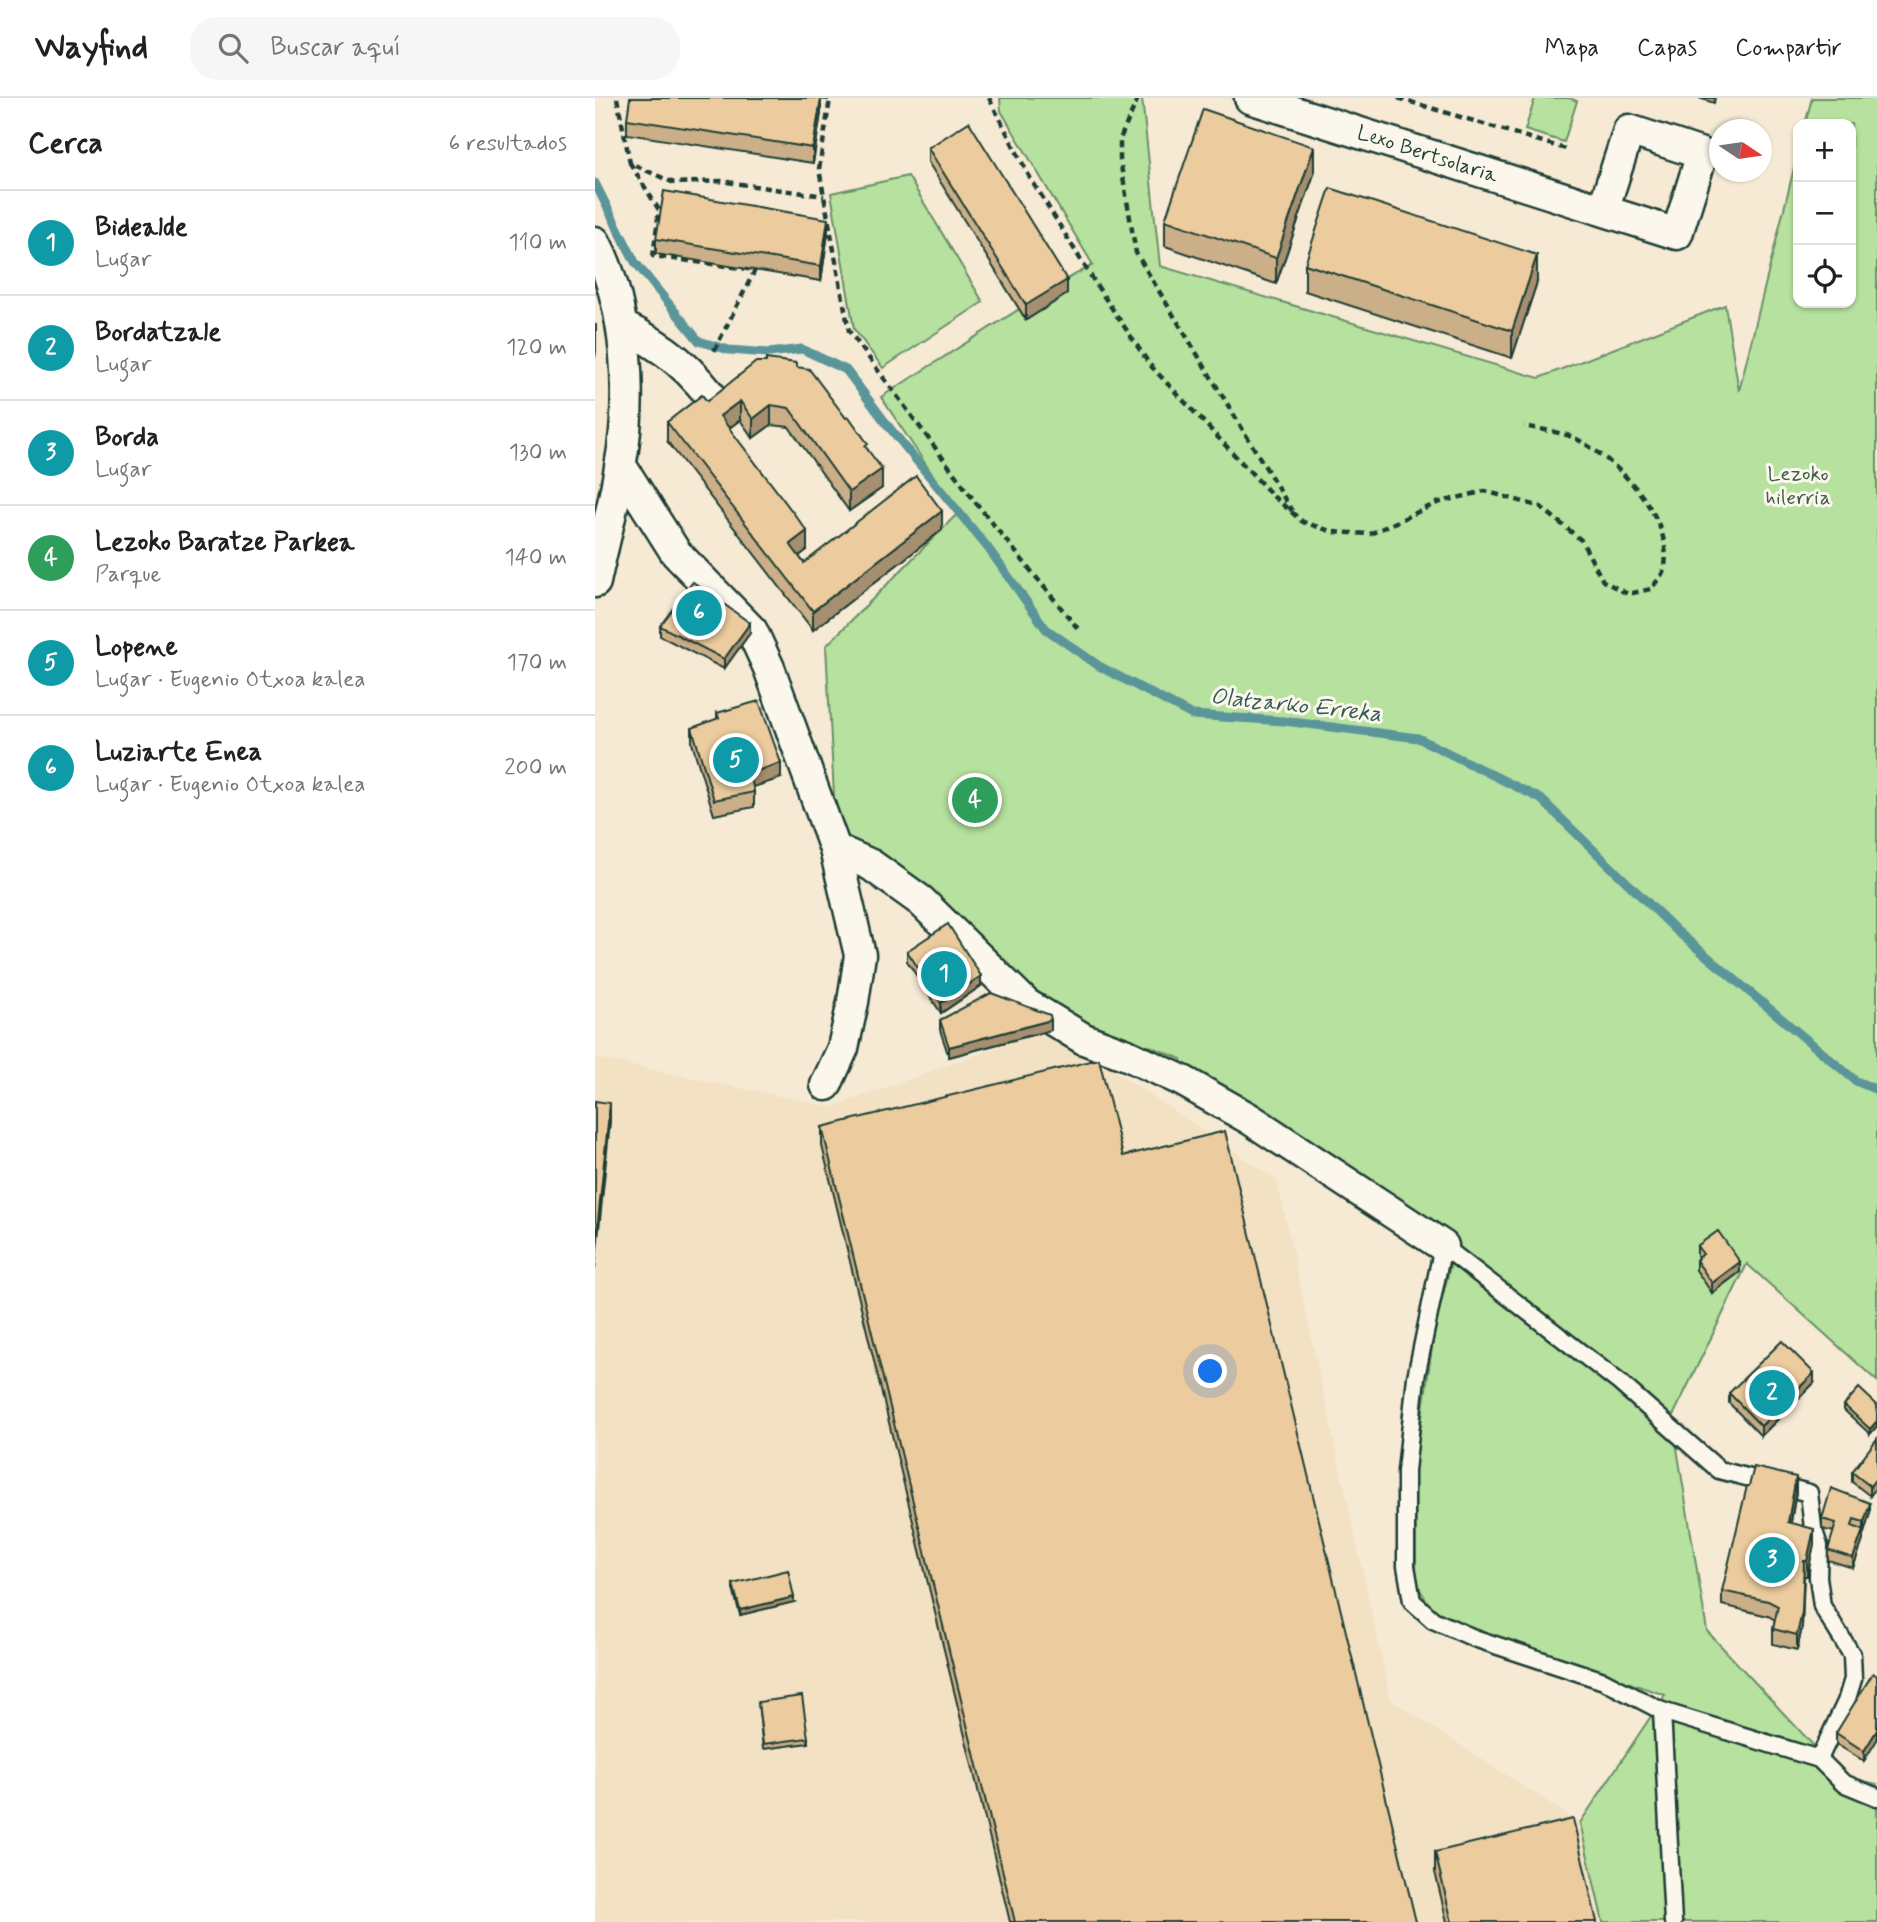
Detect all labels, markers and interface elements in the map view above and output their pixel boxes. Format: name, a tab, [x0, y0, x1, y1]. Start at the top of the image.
search box	[190, 17, 680, 80]
text: Wayfind	[35, 26, 148, 70]
icon: search	[214, 29, 252, 67]
text: Buscar aquí	[270, 31, 401, 65]
text: Mapa	[1544, 33, 1599, 64]
text: Capas	[1637, 33, 1697, 64]
text: Compartir	[1735, 33, 1842, 64]
street label: Lexo Bertsolaria	[1353, 119, 1501, 190]
north arrow	[1709, 119, 1772, 182]
map controls	[1793, 119, 1856, 308]
button: +	[1793, 119, 1856, 182]
text: Cerca	[28, 124, 103, 163]
text: 6 resultados	[449, 129, 567, 159]
button: −	[1793, 182, 1856, 245]
text: Bidealde	[95, 211, 188, 245]
text: 1	[46, 228, 56, 258]
text: 110 m	[508, 228, 567, 258]
text: Lugar	[95, 245, 152, 275]
button: locate	[1793, 245, 1856, 308]
text: Bordatzale	[95, 316, 221, 350]
text: 2	[45, 333, 57, 363]
text: 120 m	[506, 333, 567, 363]
text: Lugar	[95, 350, 152, 380]
text: Borda	[95, 421, 159, 455]
text: 3	[46, 438, 56, 468]
text: 130 m	[509, 438, 567, 468]
text: Lugar	[95, 455, 152, 485]
park label: Lezoko hilerria	[1766, 460, 1830, 512]
text: Lezoko Baratze Parkea	[95, 526, 354, 560]
text: 4	[44, 543, 58, 573]
text: 140 m	[504, 543, 567, 573]
text: Parque	[95, 560, 161, 590]
pin: 6	[676, 587, 722, 639]
text: Lopene	[95, 631, 178, 665]
text: 5	[44, 648, 58, 678]
text: 170 m	[507, 648, 567, 678]
text: Lugar · Eugenio Otxoa kalea	[95, 665, 365, 695]
water label: Olatzarko Erreka	[1209, 682, 1383, 730]
pin: 5	[713, 734, 759, 786]
text: Luziarte Enea	[95, 736, 262, 770]
text: 6	[45, 753, 57, 783]
text: 200 m	[504, 753, 567, 783]
text: Lugar · Eugenio Otxoa kalea	[95, 770, 365, 800]
pin: 4	[952, 774, 998, 826]
pin: 1	[921, 948, 967, 1000]
your location	[1193, 1354, 1227, 1388]
pin: 2	[1749, 1367, 1795, 1419]
pin: 3	[1749, 1534, 1795, 1586]

